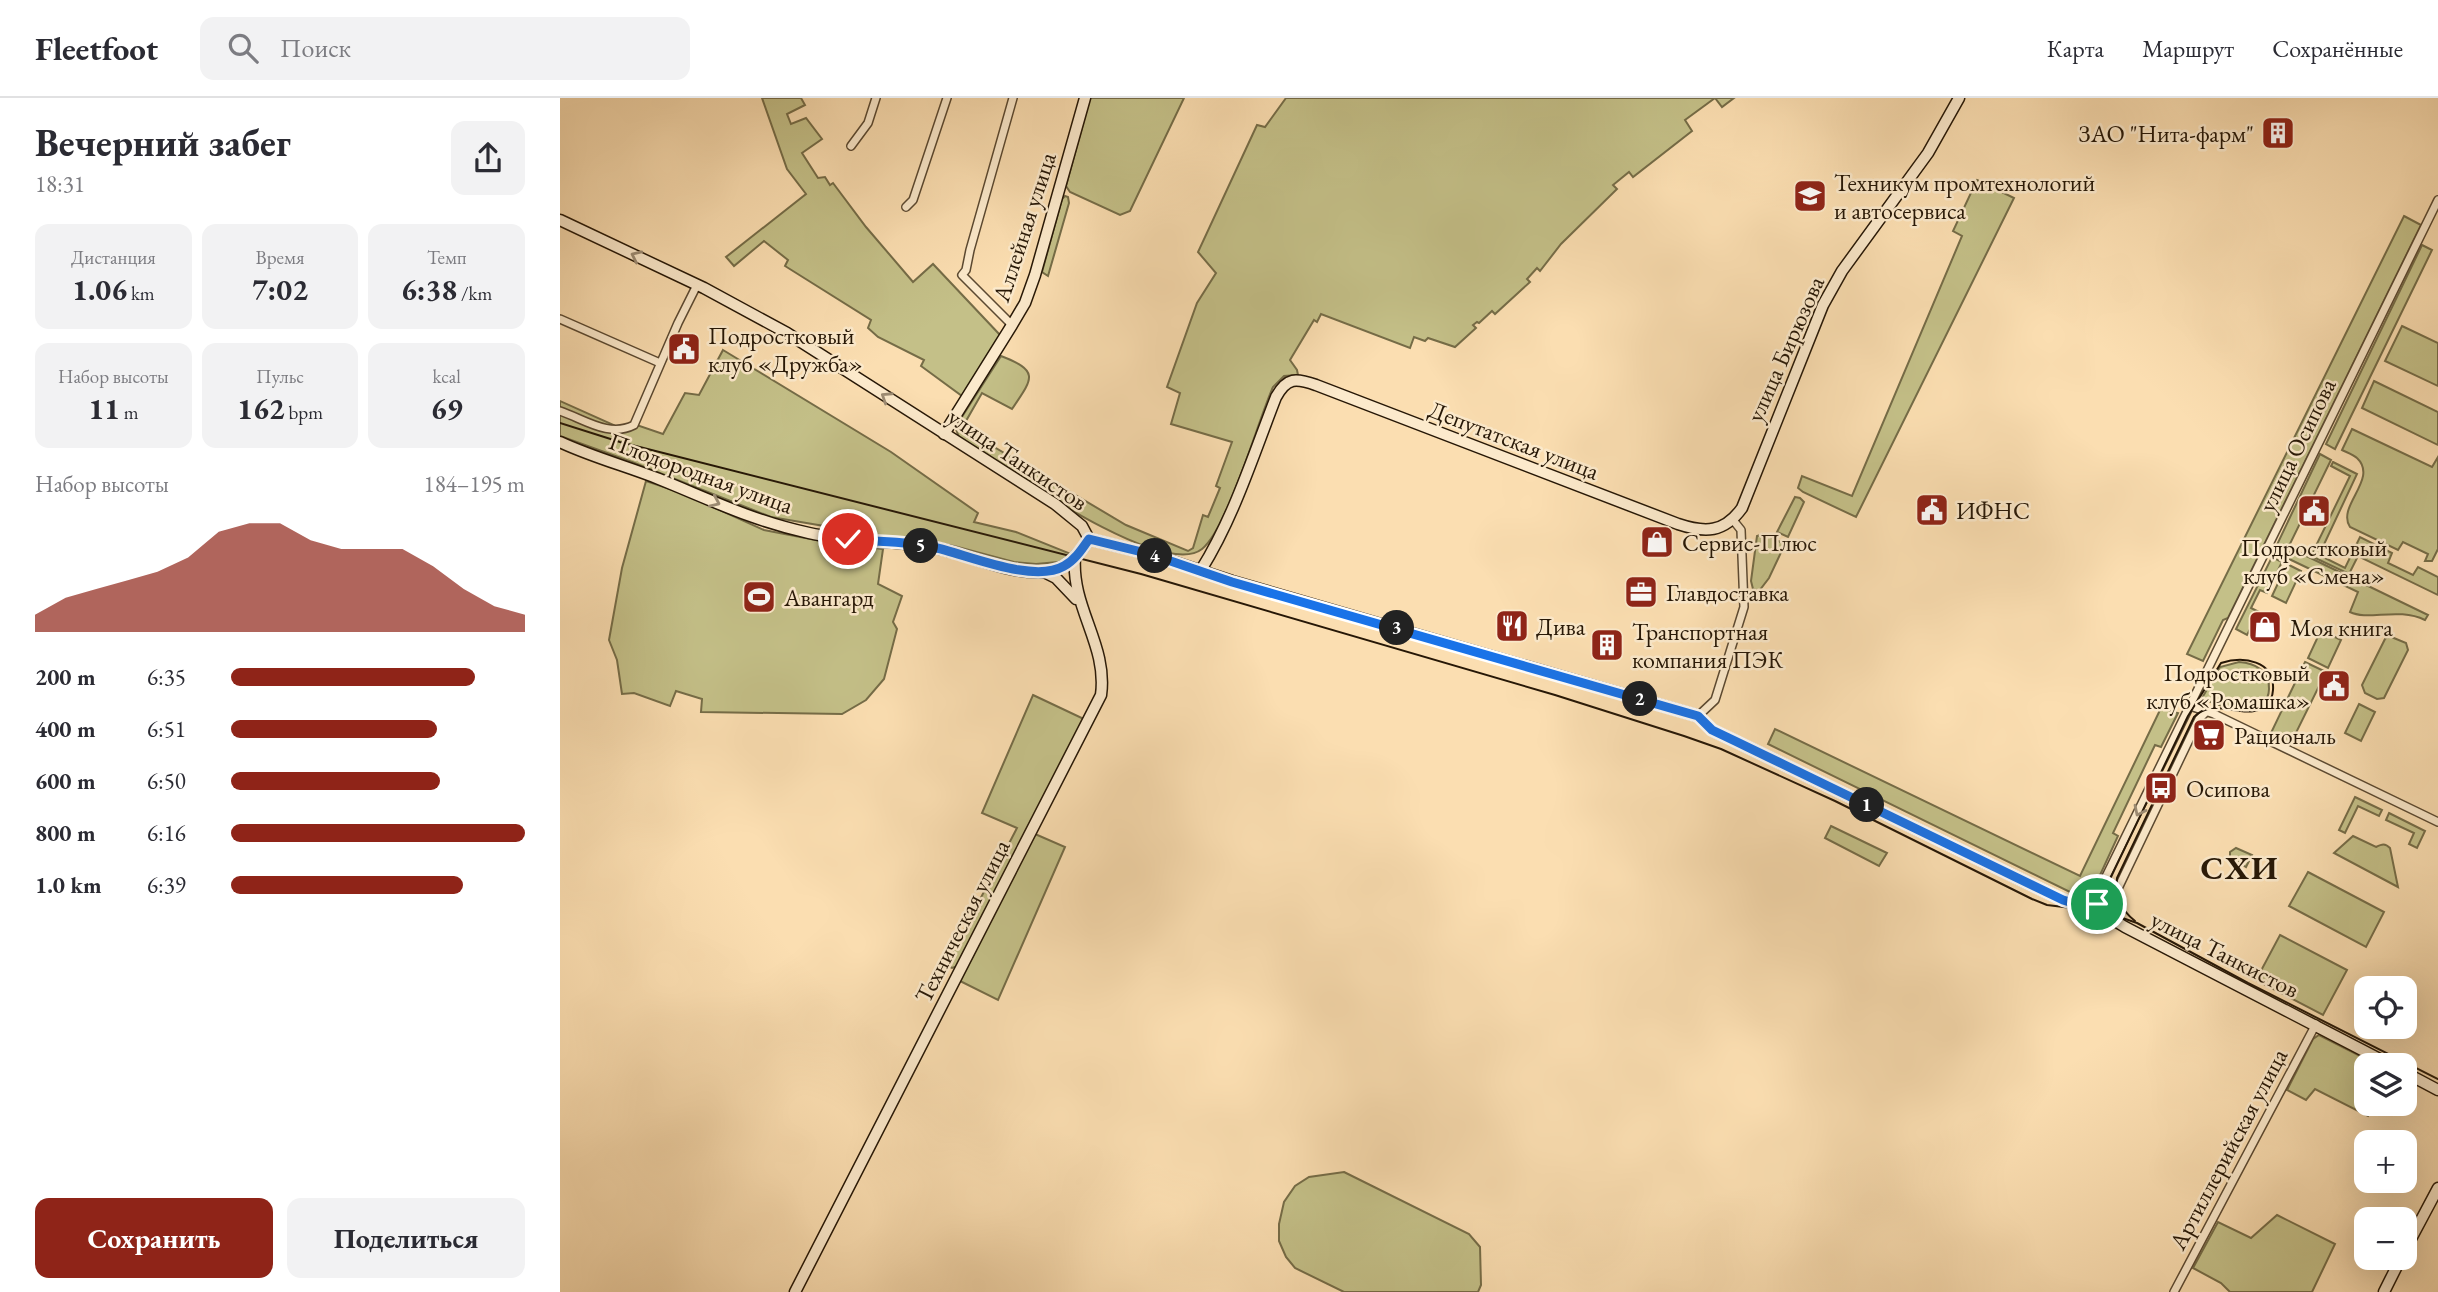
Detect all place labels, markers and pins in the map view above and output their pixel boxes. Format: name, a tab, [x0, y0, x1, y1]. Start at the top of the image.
building icon: ЗАО "Нита-фарм"	[2259, 114, 2297, 152]
place label: ЗАО "Нита-фарм"	[2078, 118, 2254, 149]
place label: Техникум промтехнологий и автосервиса	[1834, 167, 2096, 226]
school or university icon: Техникум промтехнологий и автосервиса	[1791, 177, 1829, 215]
place label: Подростковый клуб «Дружба»	[708, 320, 863, 379]
public building icon: Подростковый клуб «Дружба»	[665, 330, 703, 368]
public building icon: ИФНС	[1913, 491, 1951, 529]
public building icon: Подростковый клуб «Смена»	[2295, 492, 2333, 530]
place label: ИФНС	[1956, 495, 2030, 526]
pin	[818, 509, 878, 569]
shop icon: Сервис-Плюс	[1638, 523, 1676, 561]
place label: Сервис-Плюс	[1682, 527, 1817, 558]
pin: 5	[904, 528, 938, 564]
place label: Подростковый клуб «Смена»	[2241, 532, 2388, 591]
pin: 4	[1138, 538, 1172, 574]
office icon: Главдоставка	[1622, 573, 1660, 611]
place label: Главдоставка	[1666, 577, 1789, 608]
sports icon: Авангард	[740, 578, 778, 616]
place label: Авангард	[783, 582, 874, 613]
restaurant icon: Дива	[1493, 607, 1531, 645]
shop icon: Моя книга	[2246, 608, 2284, 646]
pin: 3	[1380, 610, 1414, 646]
place label: Дива	[1536, 611, 1586, 642]
place label: Моя книга	[2290, 612, 2393, 643]
place label: Транспортная компания ПЭК	[1632, 616, 1783, 675]
building icon: Транспортная компания ПЭК	[1588, 626, 1626, 664]
place label: Подростковый клуб «Ромашка»	[2146, 657, 2310, 716]
public building icon: Подростковый клуб «Ромашка»	[2315, 667, 2353, 705]
pin: 2	[1622, 682, 1658, 716]
supermarket icon: Рациональ	[2190, 716, 2228, 754]
place label: Рациональ	[2234, 720, 2336, 751]
bus stop icon: Осипова	[2142, 769, 2180, 807]
place label: Осипова	[2186, 773, 2271, 804]
pin: 1	[1850, 788, 1884, 822]
pin	[2067, 874, 2127, 934]

